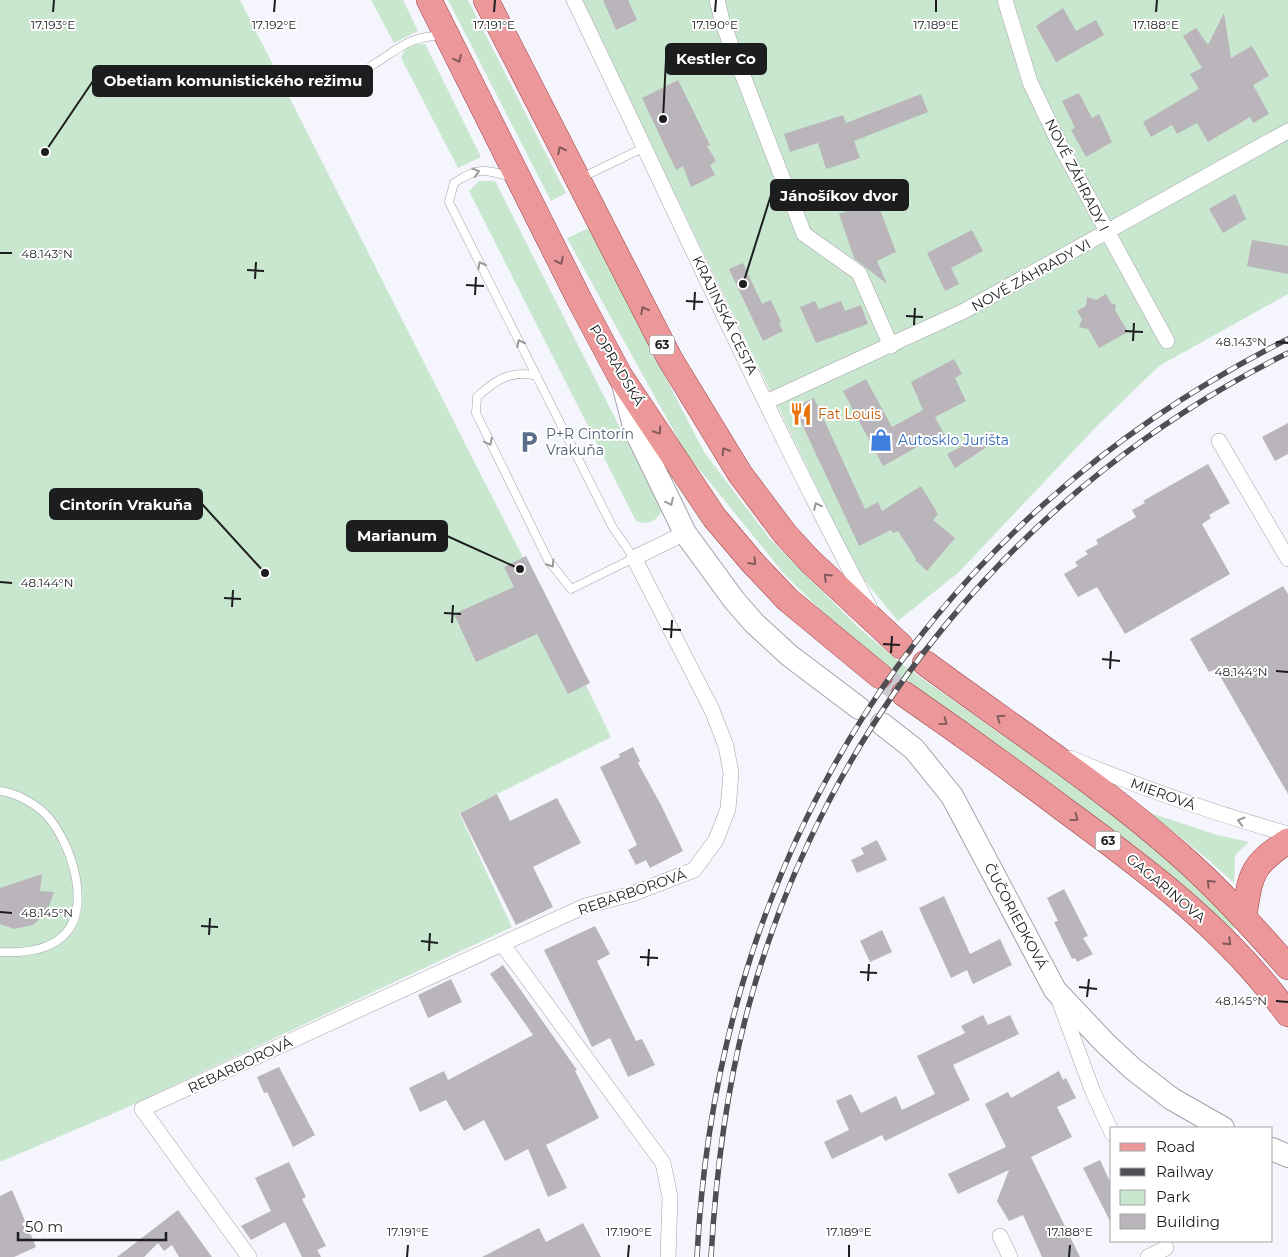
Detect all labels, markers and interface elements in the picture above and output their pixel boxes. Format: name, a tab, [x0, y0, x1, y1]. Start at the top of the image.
text: 17.193°E	[31, 17, 75, 32]
text: 17.192°E	[252, 17, 296, 32]
text: 17.191°E	[473, 17, 515, 32]
text: 17.190°E	[692, 17, 738, 32]
text: 17.189°E	[913, 17, 959, 32]
text: 17.188°E	[1133, 17, 1179, 32]
callout: Kestler Co	[666, 44, 766, 74]
text: Kestler Co	[676, 49, 756, 68]
one-way arrow	[452, 54, 463, 63]
callout: Obetiam komunistického režimu	[93, 66, 372, 96]
text: Obetiam komunistického režimu	[104, 71, 362, 90]
street label: NOVÉ ZÁHRADY I	[1041, 116, 1113, 234]
one-way arrow	[557, 146, 568, 155]
one-way arrow	[471, 168, 479, 178]
callout: Jánošíkov dvor	[771, 180, 908, 210]
text: Jánošíkov dvor	[779, 186, 898, 205]
street label: NOVÉ ZÁHRADY VI	[968, 235, 1094, 315]
text: 48.143°N	[21, 246, 73, 261]
street label: KRAJINSKÁ CESTA	[688, 253, 762, 378]
one-way arrow	[553, 256, 564, 265]
one-way arrow	[477, 261, 487, 270]
one-way arrow	[640, 306, 650, 315]
street label: POPRADSKÁ	[586, 321, 649, 410]
text: 48.143°N	[1215, 334, 1267, 349]
road number: 63	[650, 336, 674, 354]
one-way arrow	[516, 339, 526, 348]
restaurant icon: Fat Louis	[788, 401, 814, 427]
place label: Fat Louis	[818, 405, 881, 423]
place label: P+R Cintorín Vrakuňa	[546, 425, 634, 459]
one-way arrow	[652, 425, 661, 434]
shop icon: Autosklo Jurišta	[868, 427, 894, 453]
parking icon: P+R Cintorín Vrakuňa	[516, 429, 542, 455]
place label: Autosklo Jurišta	[898, 431, 1009, 449]
one-way arrow	[483, 437, 493, 446]
one-way arrow	[722, 447, 732, 456]
callout: Cintorín Vrakuňa	[50, 489, 202, 519]
text: Cintorín Vrakuňa	[60, 495, 192, 514]
one-way arrow	[664, 497, 674, 506]
one-way arrow	[813, 502, 824, 511]
callout: Marianum	[347, 521, 447, 551]
text: Marianum	[357, 526, 437, 545]
one-way arrow	[747, 557, 756, 566]
one-way arrow	[545, 559, 554, 568]
one-way arrow	[823, 574, 832, 583]
text: 48.144°N	[21, 575, 73, 590]
text: 48.144°N	[1215, 664, 1267, 679]
one-way arrow	[996, 715, 1006, 724]
one-way arrow	[938, 716, 947, 724]
street label: MIEROVÁ	[1128, 774, 1199, 814]
one-way arrow	[1069, 812, 1078, 820]
one-way arrow	[1238, 816, 1246, 826]
road number: 63	[1096, 831, 1120, 850]
street label: GAGARINOVA	[1123, 850, 1210, 927]
street label: ČUČORIEDKOVÁ	[980, 860, 1052, 973]
street label: REBARBOROVÁ	[575, 865, 689, 919]
one-way arrow	[1207, 879, 1216, 888]
text: 48.145°N	[21, 905, 73, 920]
one-way arrow	[1222, 936, 1231, 945]
text: 48.145°N	[1215, 993, 1267, 1008]
street label: REBARBOROVÁ	[185, 1032, 296, 1097]
legend	[1110, 1127, 1273, 1242]
text: Road	[1156, 1137, 1195, 1156]
text: Railway	[1156, 1162, 1214, 1181]
text: Park	[1156, 1187, 1190, 1206]
scale bar	[18, 1210, 165, 1242]
text: Building	[1156, 1212, 1220, 1231]
text: 50 m	[25, 1217, 63, 1236]
text: 17.191°E	[387, 1224, 429, 1239]
text: 17.190°E	[606, 1224, 652, 1239]
text: 17.189°E	[826, 1224, 872, 1239]
text: 17.188°E	[1047, 1224, 1093, 1239]

